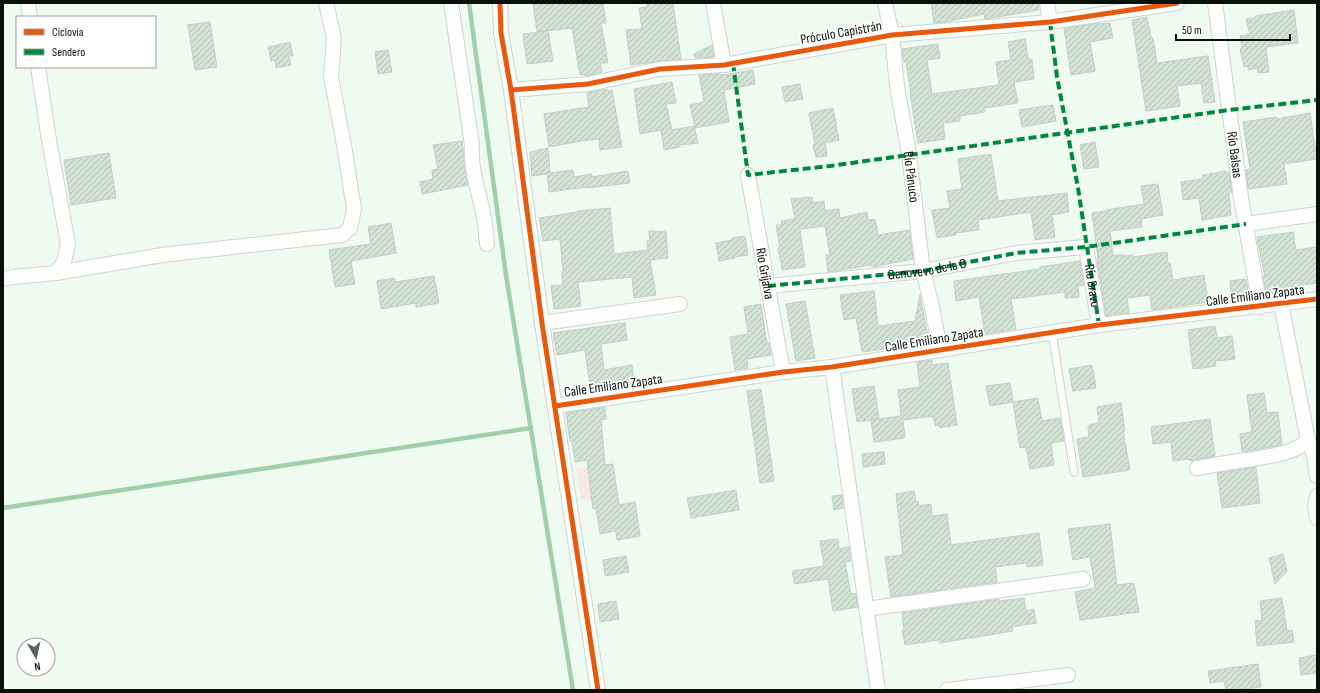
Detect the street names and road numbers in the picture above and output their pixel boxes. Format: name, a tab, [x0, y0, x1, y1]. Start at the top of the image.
street label: Próculo Capistrán	[799, 17, 883, 48]
street label: Río Balsas	[1223, 130, 1246, 179]
street label: Río Pánuco	[900, 150, 923, 204]
street label: Rio Grijalva	[752, 247, 778, 301]
street label: Genovevo de la O	[887, 255, 968, 283]
street label: Río Bravo	[1081, 263, 1104, 309]
street label: Calle Emiliano Zapata	[1205, 281, 1305, 310]
street label: Calle Emiliano Zapata	[884, 323, 984, 356]
street label: Calle Emiliano Zapata	[563, 370, 663, 401]

